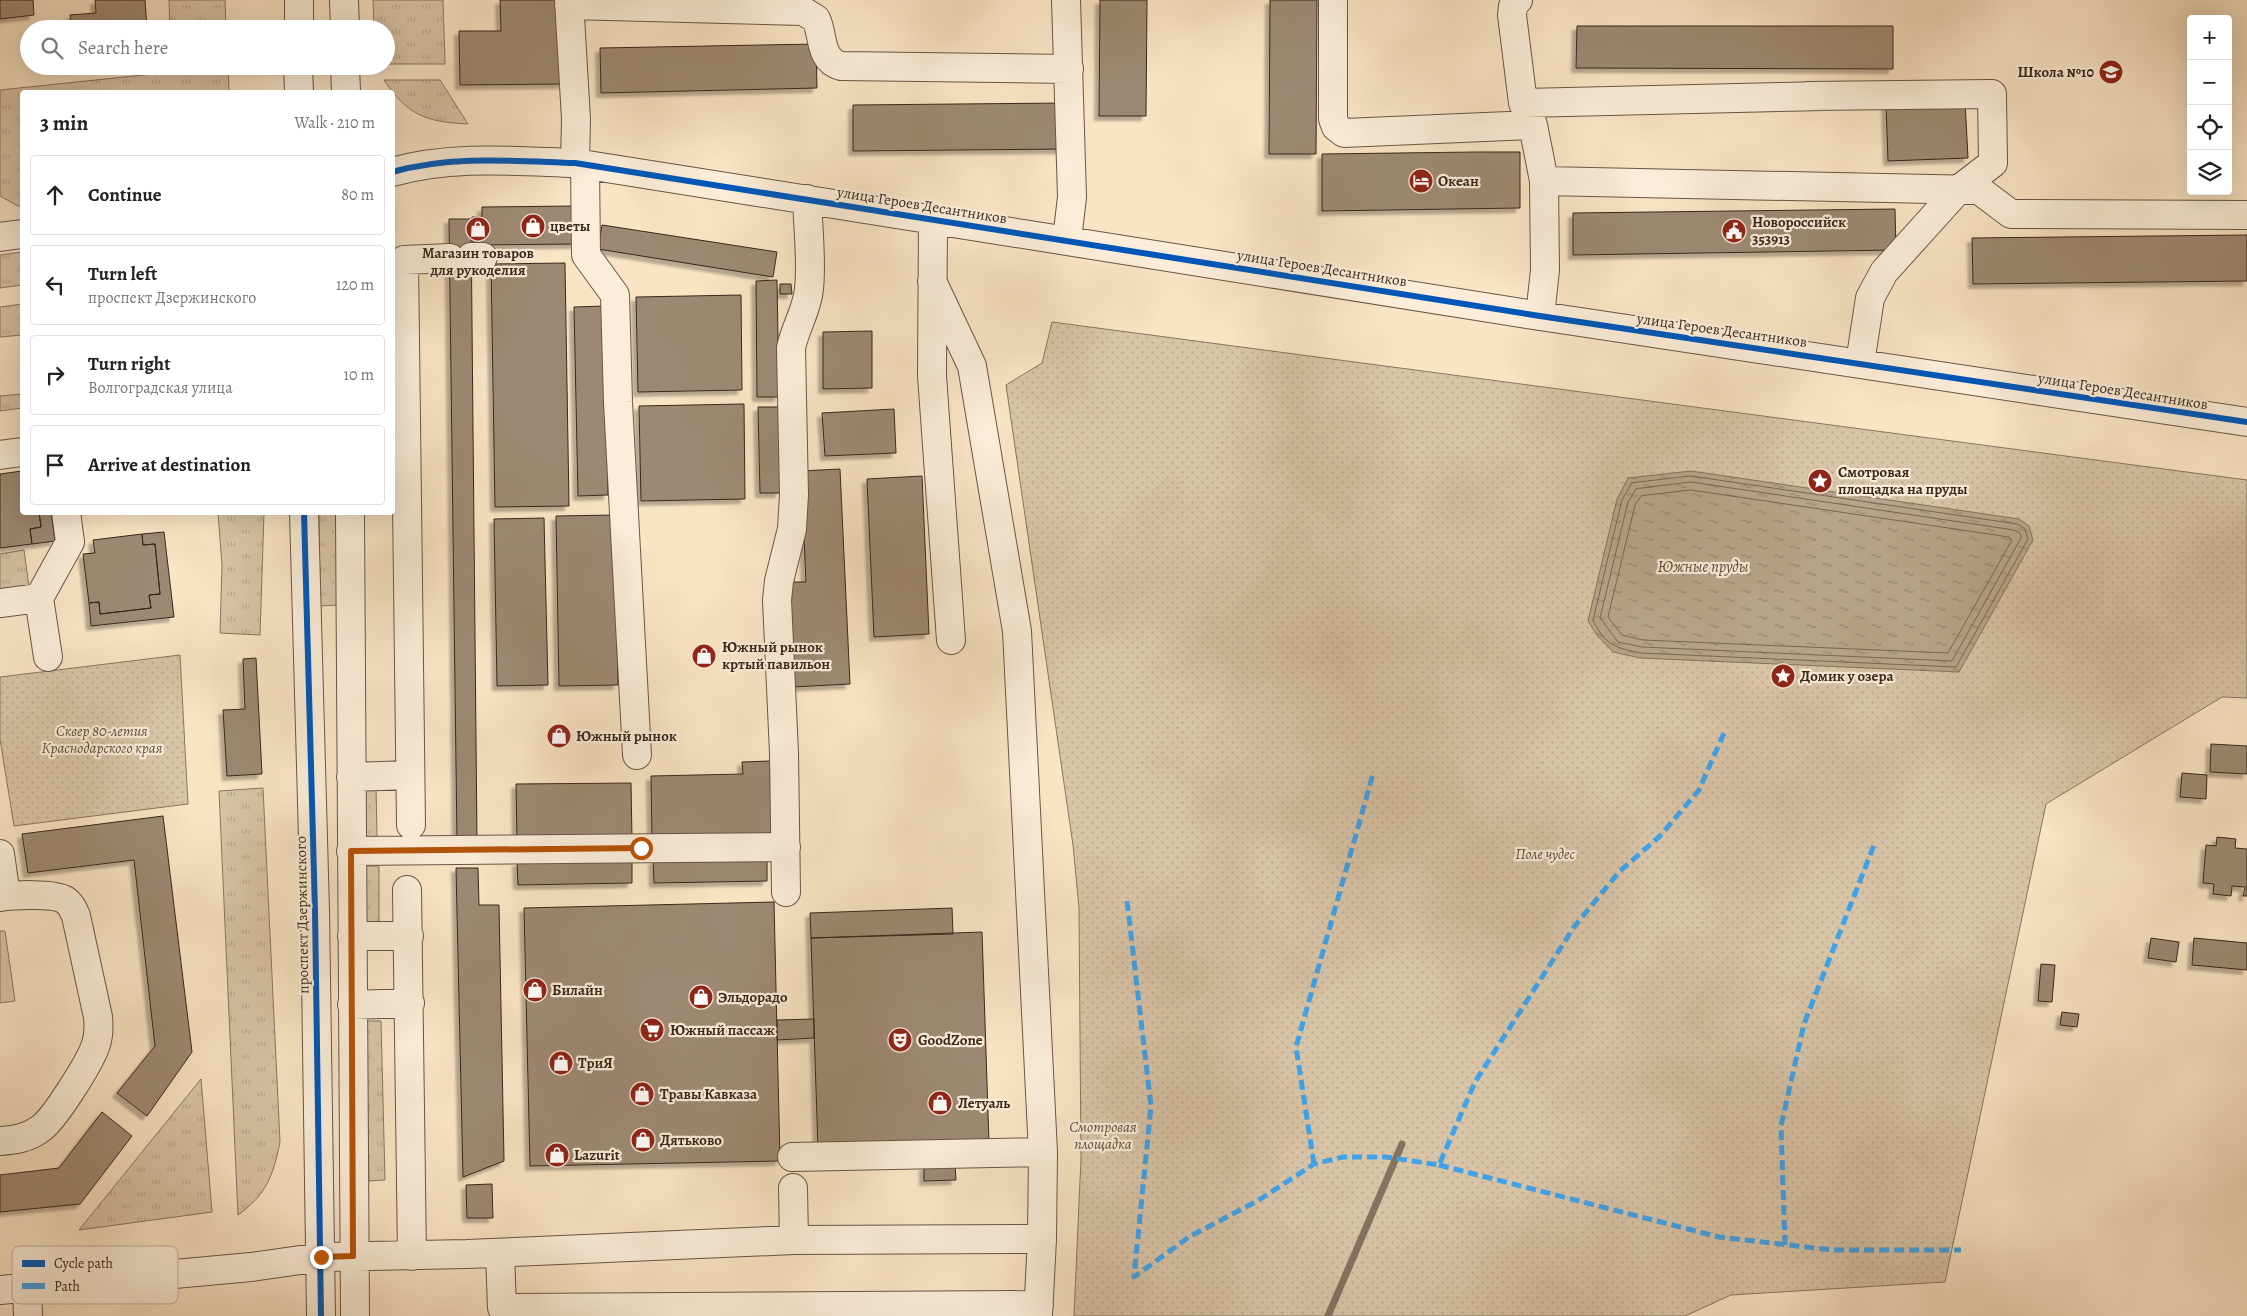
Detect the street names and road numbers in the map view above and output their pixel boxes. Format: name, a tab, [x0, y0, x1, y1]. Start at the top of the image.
street label: улица Героев Десантников	[835, 182, 1008, 228]
street label: улица Героев Десантников	[1235, 245, 1408, 291]
street label: улица Героев Десантников	[1635, 308, 1808, 352]
street label: улица Героев Десантников	[2036, 368, 2209, 414]
street label: проспект Дзержинского	[291, 836, 313, 994]

